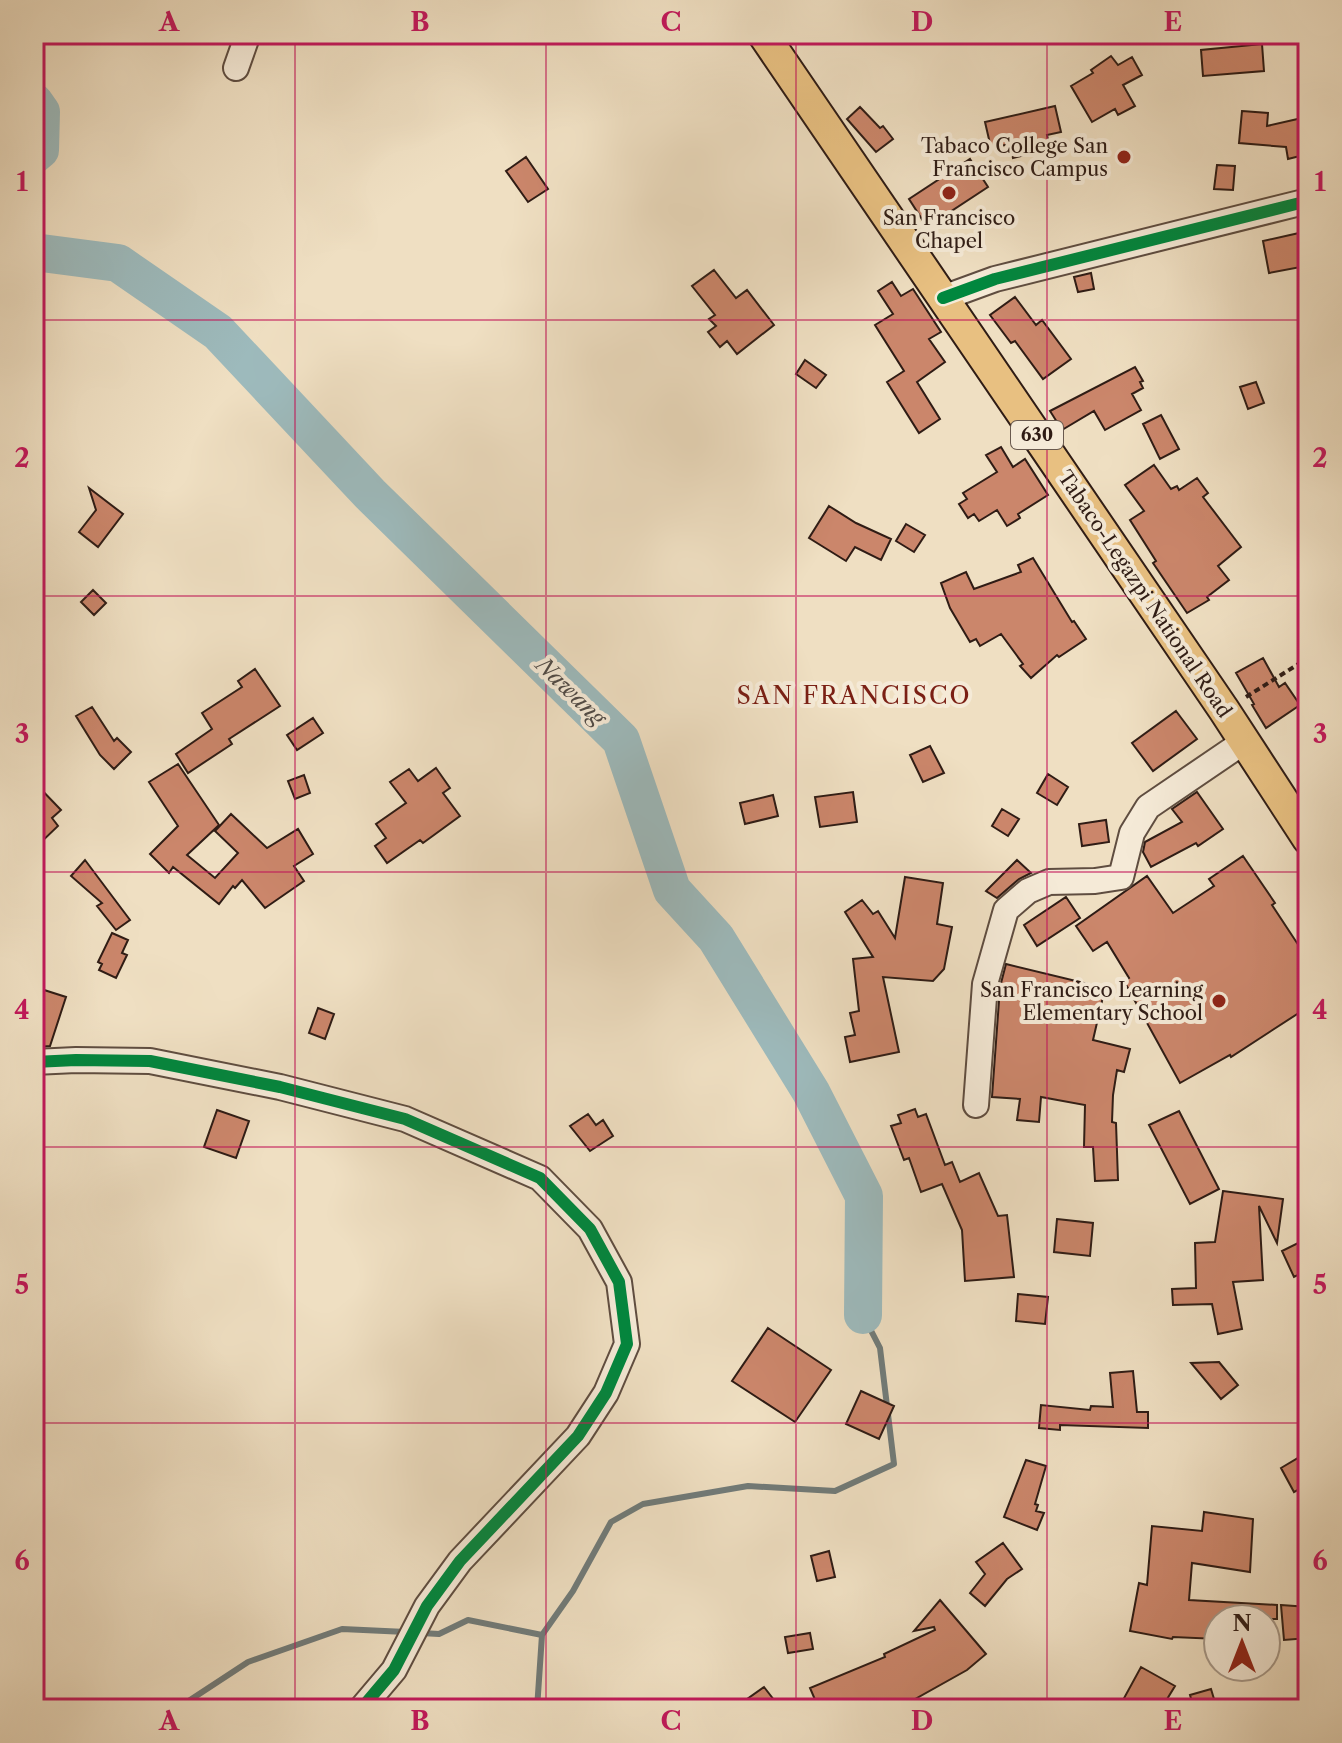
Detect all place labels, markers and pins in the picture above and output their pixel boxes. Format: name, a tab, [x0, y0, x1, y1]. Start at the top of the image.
place label: Tabaco College San Francisco Campus	[921, 134, 1108, 181]
marker: Tabaco College San Francisco Campus	[1115, 148, 1133, 166]
marker: San Francisco Chapel	[940, 184, 958, 202]
place label: San Francisco Chapel	[883, 206, 1015, 253]
place label: San Francisco Learning Elementary School	[980, 978, 1203, 1025]
marker: San Francisco Learning Elementary School	[1210, 992, 1228, 1010]

